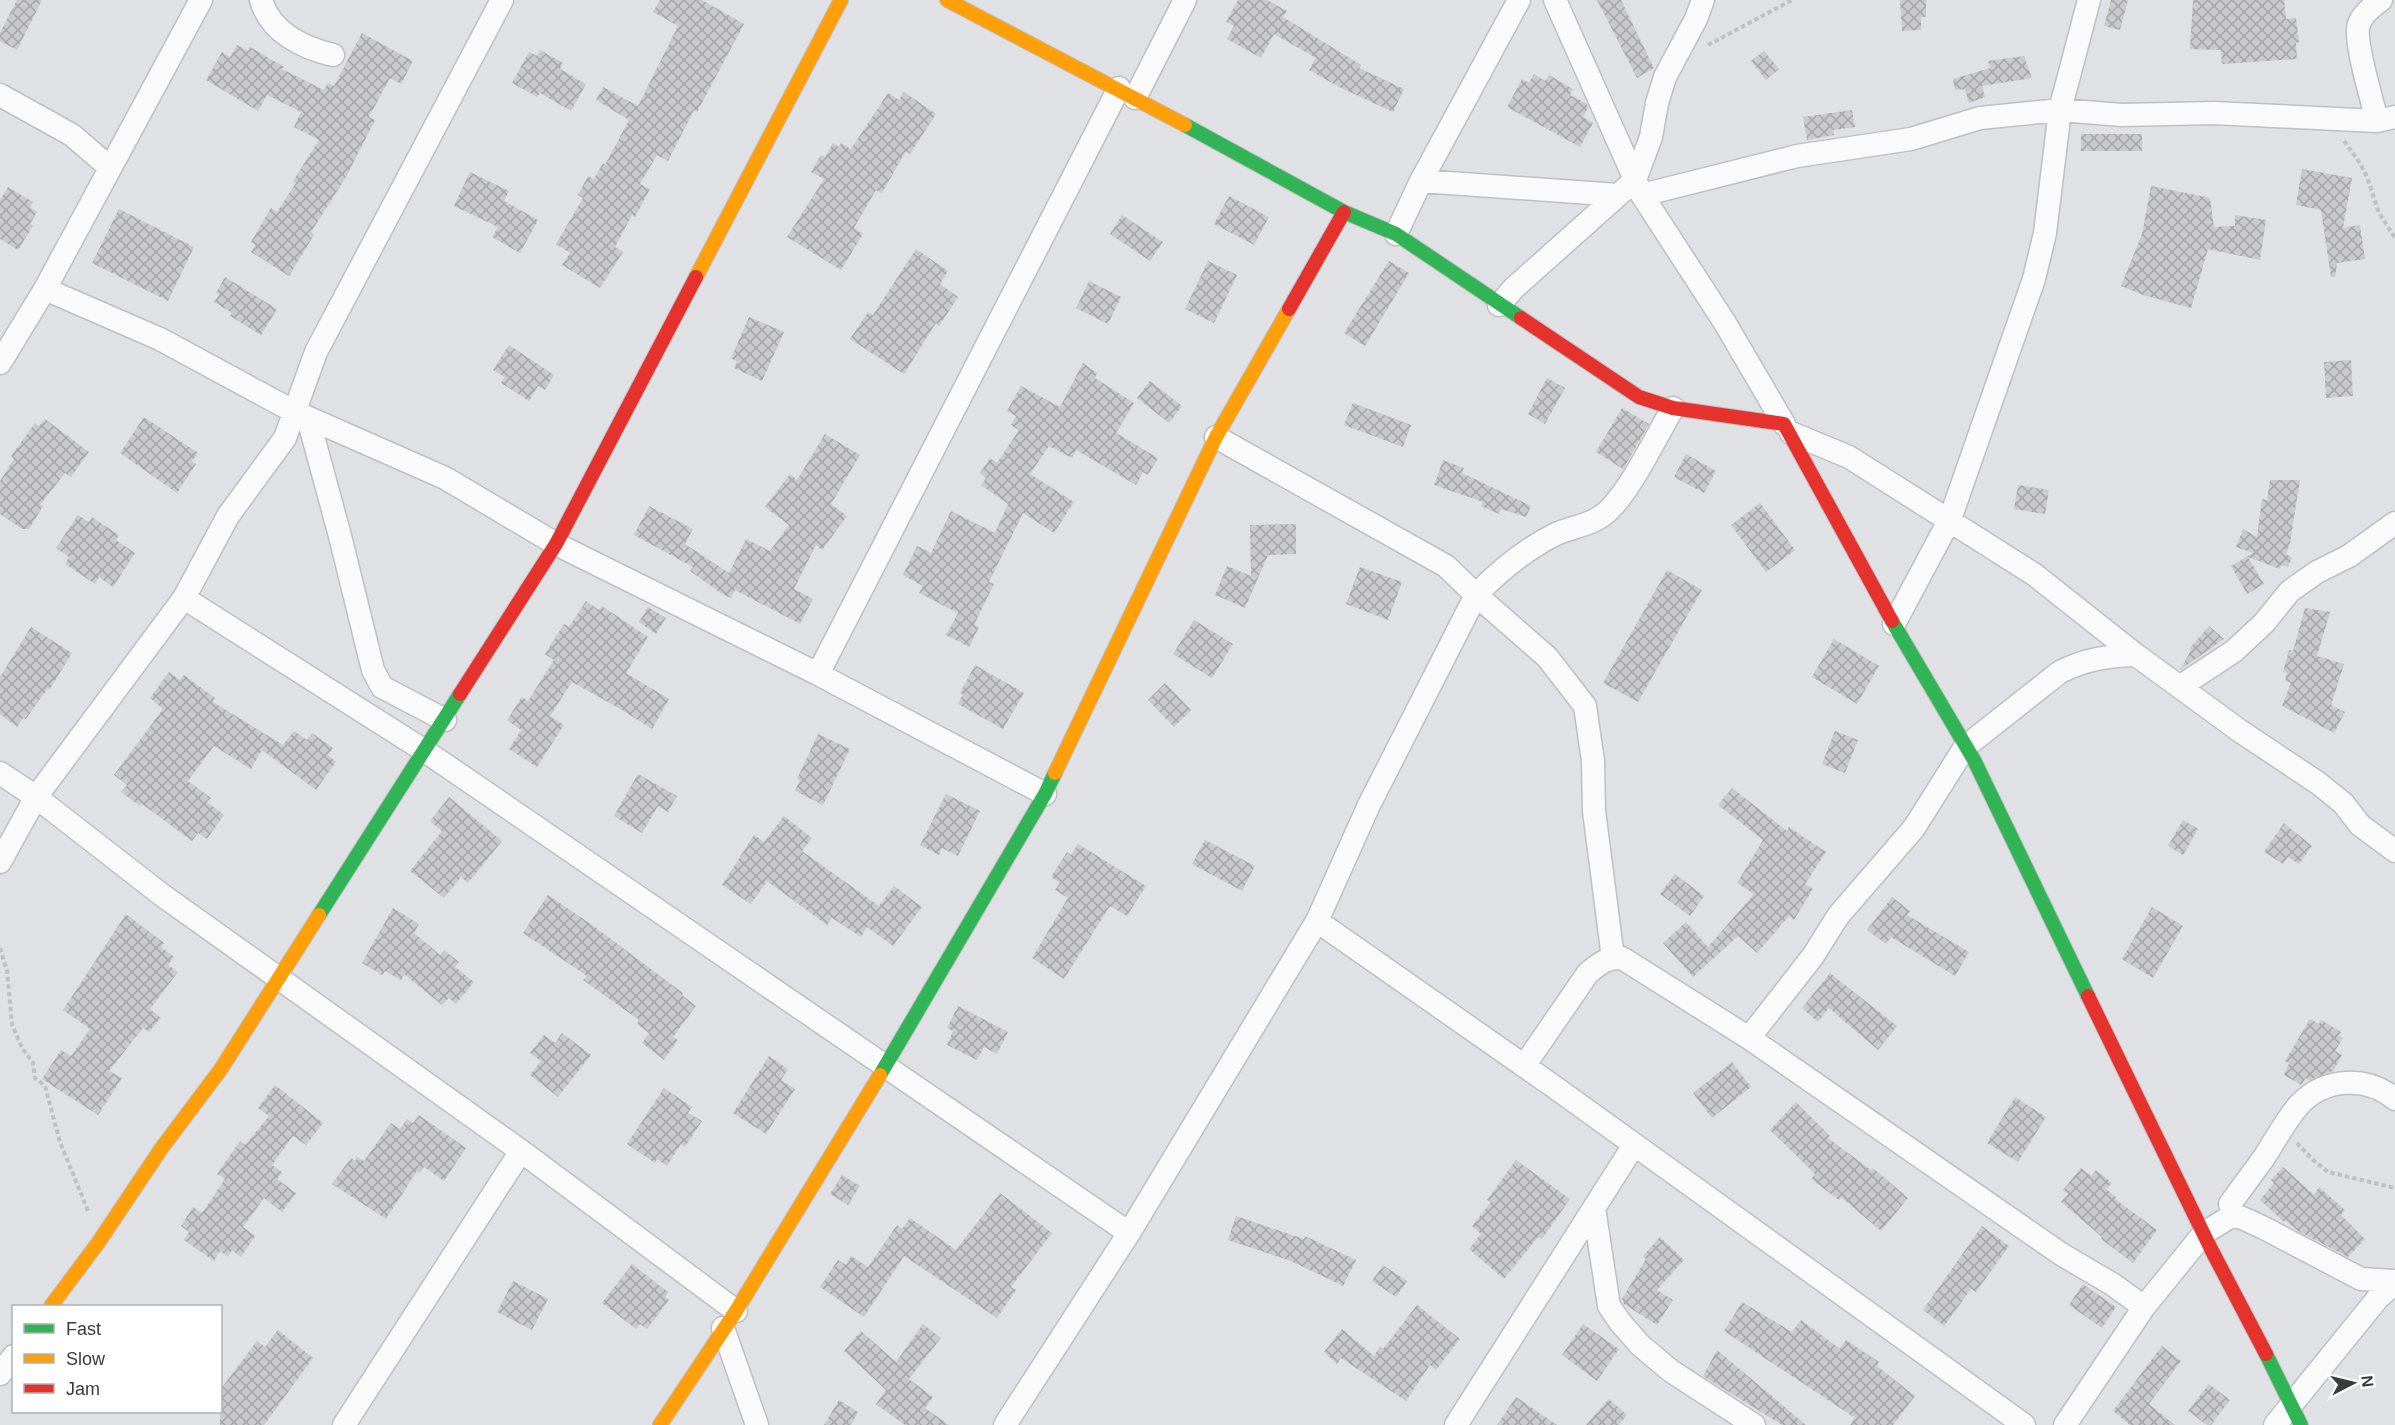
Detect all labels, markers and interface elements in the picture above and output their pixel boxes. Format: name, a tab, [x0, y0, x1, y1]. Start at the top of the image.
legend	[12, 1305, 222, 1413]
text: Fast	[66, 1319, 101, 1339]
text: Slow	[66, 1349, 106, 1369]
north arrow	[2323, 1353, 2383, 1413]
text: N	[2358, 1374, 2377, 1388]
text: Jam	[66, 1379, 100, 1399]

